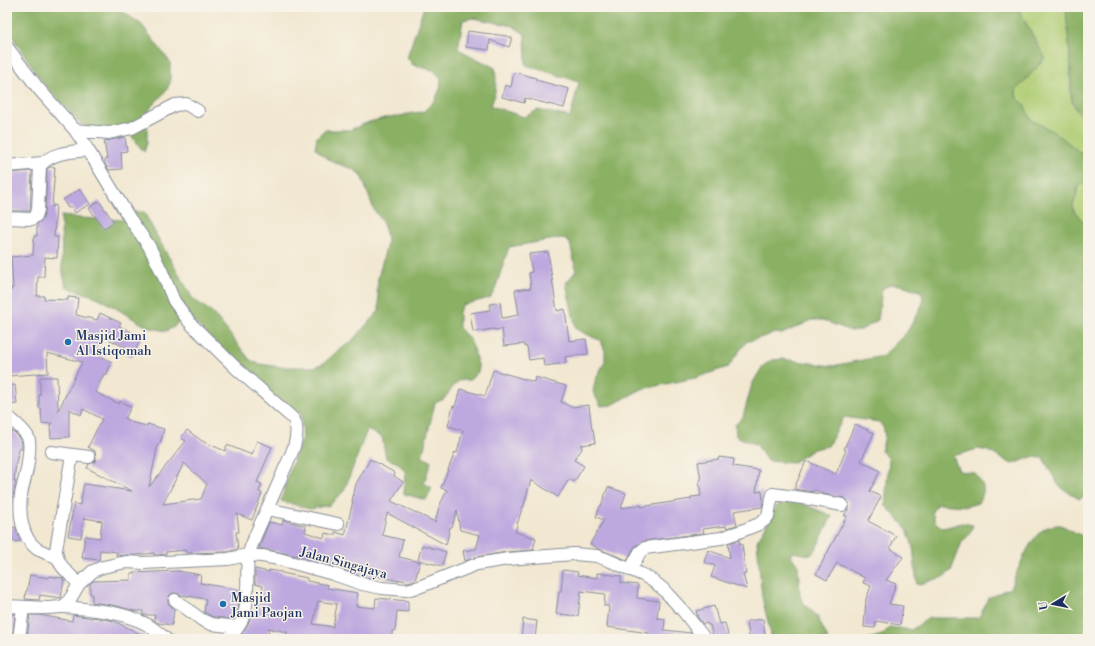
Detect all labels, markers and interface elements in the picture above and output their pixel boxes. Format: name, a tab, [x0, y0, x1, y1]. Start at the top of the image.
place label: Masjid Jami Al Istiqomah	[75, 328, 152, 359]
marker: Masjid Jami Al Istiqomah	[63, 337, 73, 347]
street label: Jalan Singajaya	[298, 543, 389, 582]
north arrow	[1033, 584, 1073, 624]
place label: Masjid Jami Paojan	[230, 590, 302, 621]
marker: Masjid Jami Paojan	[218, 599, 228, 609]
text: U	[1036, 600, 1052, 611]

